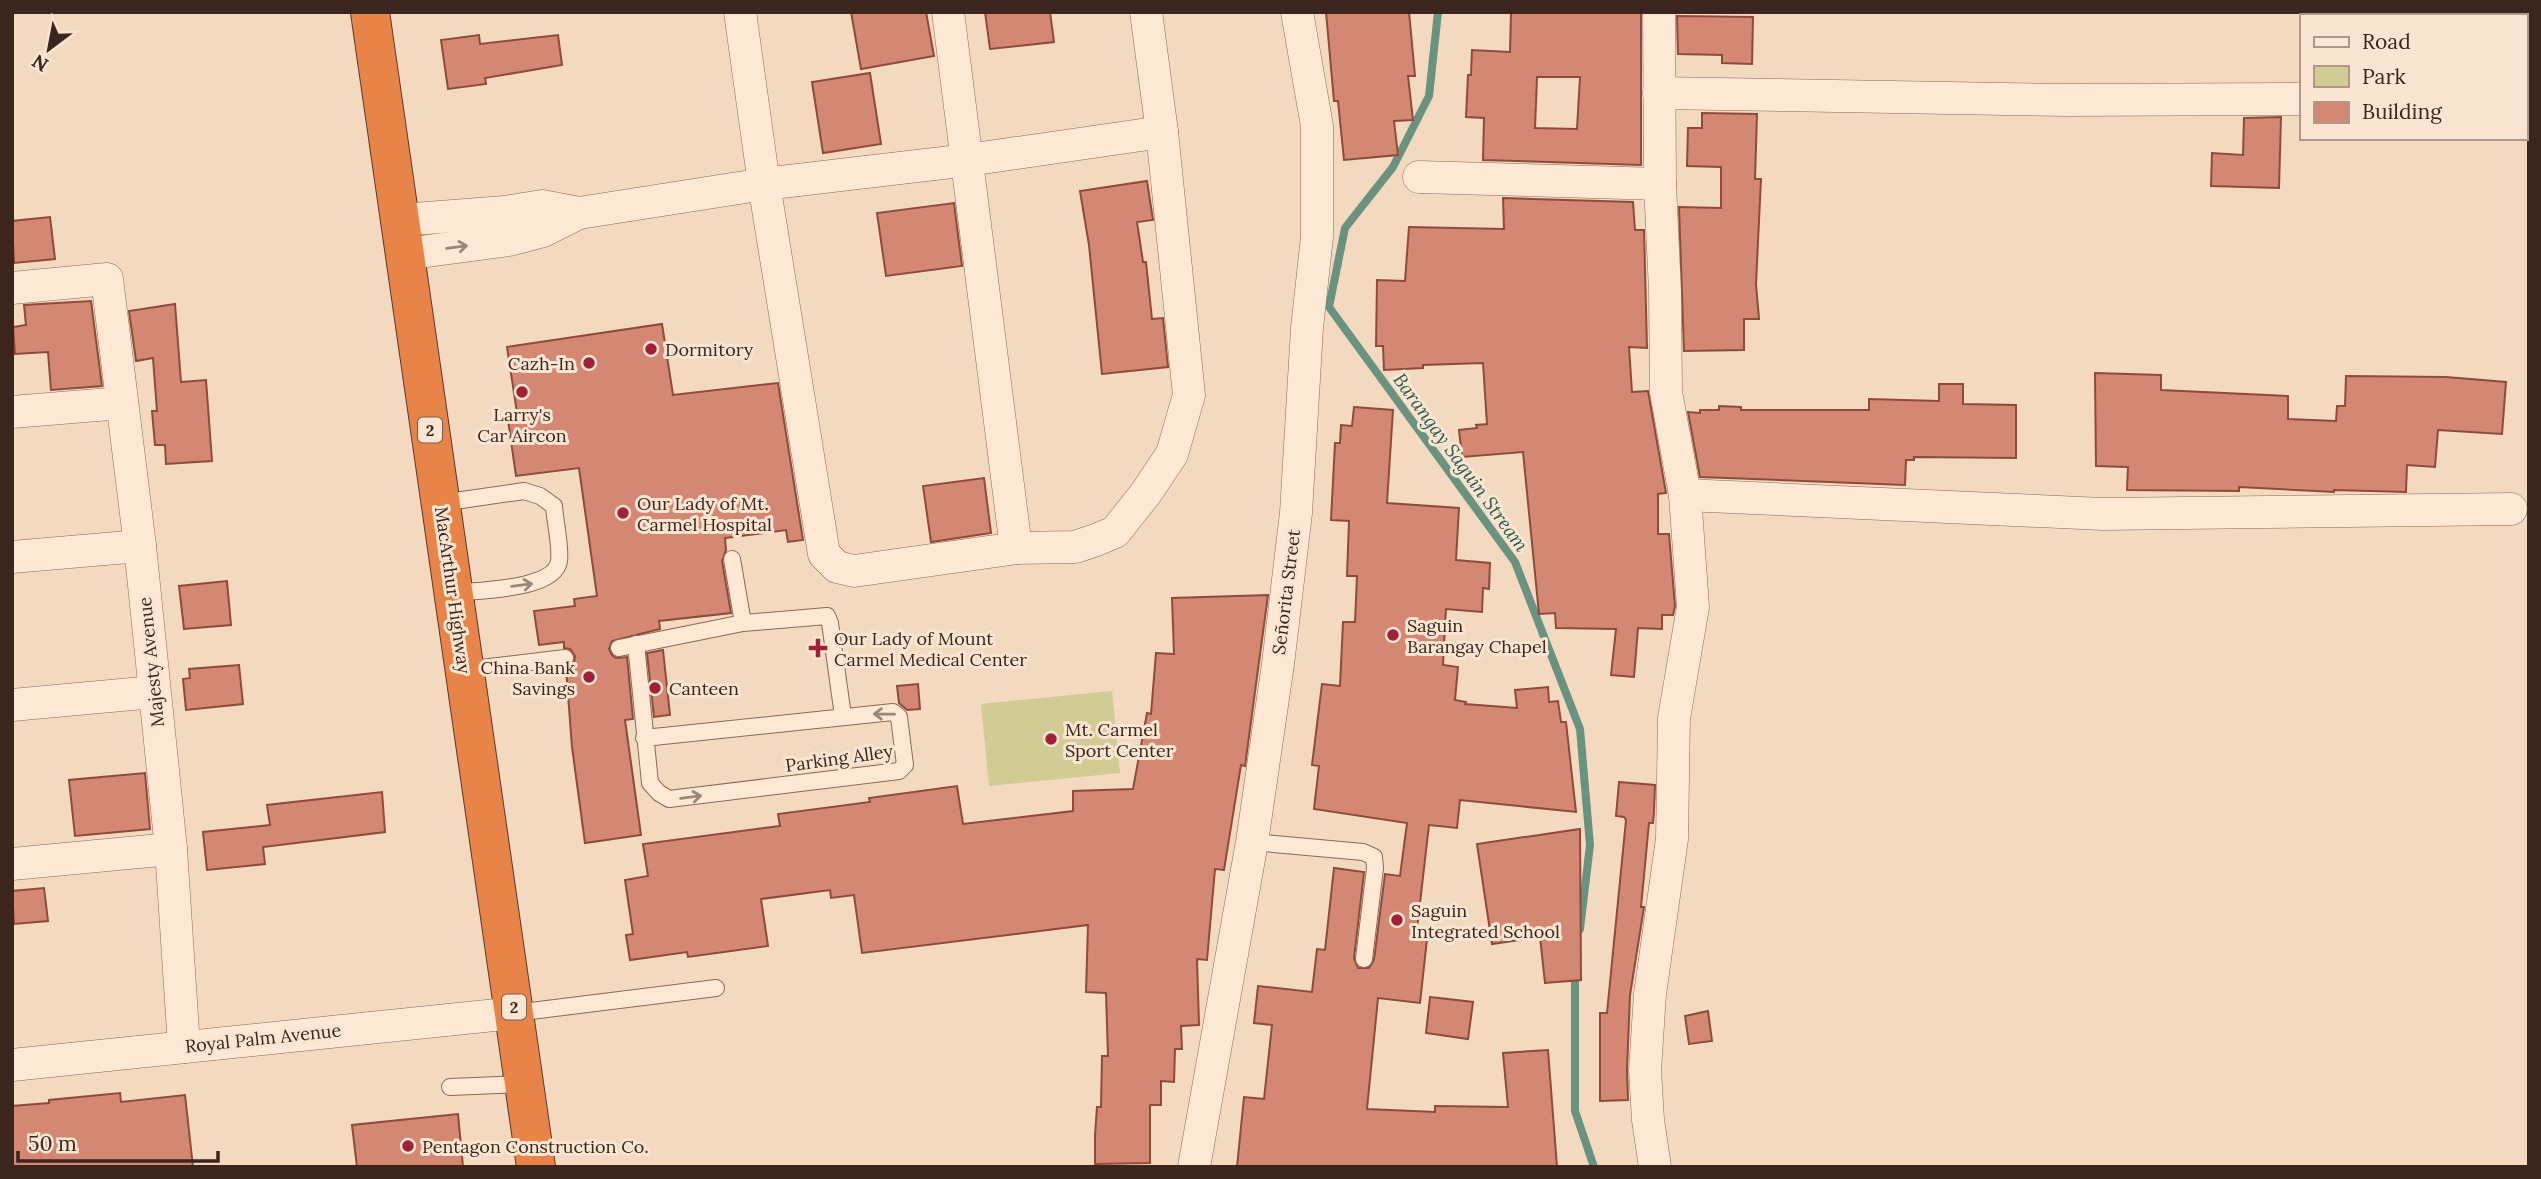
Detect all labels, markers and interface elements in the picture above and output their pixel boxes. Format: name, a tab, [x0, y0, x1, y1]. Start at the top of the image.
north arrow	[14, 14, 84, 84]
legend	[2300, 14, 2527, 140]
text: Road	[2362, 28, 2411, 55]
text: N	[27, 49, 53, 77]
text: Park	[2362, 63, 2406, 90]
text: Building	[2362, 98, 2442, 125]
one-way arrow	[445, 240, 468, 253]
place label: Dormitory	[665, 338, 754, 361]
marker: Dormitory	[643, 341, 659, 357]
place label: Cazh-In	[508, 352, 575, 375]
marker: Cazh-In	[581, 355, 597, 371]
water label: Barangay Saguin Stream	[1388, 368, 1534, 556]
marker: Larry's Car Aircon	[514, 384, 530, 400]
place label: Larry's Car Aircon	[477, 403, 567, 447]
road number: 2	[418, 418, 442, 442]
place label: Our Lady of Mt. Carmel Hospital	[637, 492, 772, 536]
street label: MacArthur Highway	[430, 505, 476, 676]
marker: Our Lady of Mt. Carmel Hospital	[615, 505, 631, 521]
street label: Señorita Street	[1267, 528, 1305, 656]
one-way arrow	[510, 578, 533, 591]
street label: Majesty Avenue	[133, 595, 169, 728]
place label: Saguin Barangay Chapel	[1407, 614, 1547, 658]
place label: Our Lady of Mount Carmel Medical Center	[834, 627, 1027, 671]
marker: Saguin Barangay Chapel	[1385, 627, 1401, 643]
marker: Our Lady of Mount Carmel Medical Center	[808, 638, 828, 658]
place label: China Bank Savings	[481, 656, 575, 700]
marker: China Bank Savings	[581, 669, 597, 685]
place label: Canteen	[669, 677, 739, 700]
marker: Canteen	[647, 680, 663, 696]
one-way arrow	[873, 708, 896, 721]
place label: Mt. Carmel Sport Center	[1065, 718, 1174, 762]
marker: Mt. Carmel Sport Center	[1043, 731, 1059, 747]
street label: Parking Alley	[784, 739, 895, 777]
one-way arrow	[679, 790, 702, 803]
place label: Saguin Integrated School	[1411, 899, 1560, 943]
marker: Saguin Integrated School	[1389, 912, 1405, 928]
road number: 2	[502, 995, 526, 1020]
street label: Royal Palm Avenue	[184, 1018, 342, 1058]
scale bar	[18, 1120, 217, 1164]
text: 50 m	[28, 1130, 77, 1157]
place label: Pentagon Construction Co.	[422, 1135, 649, 1158]
marker: Pentagon Construction Co.	[400, 1138, 416, 1154]

